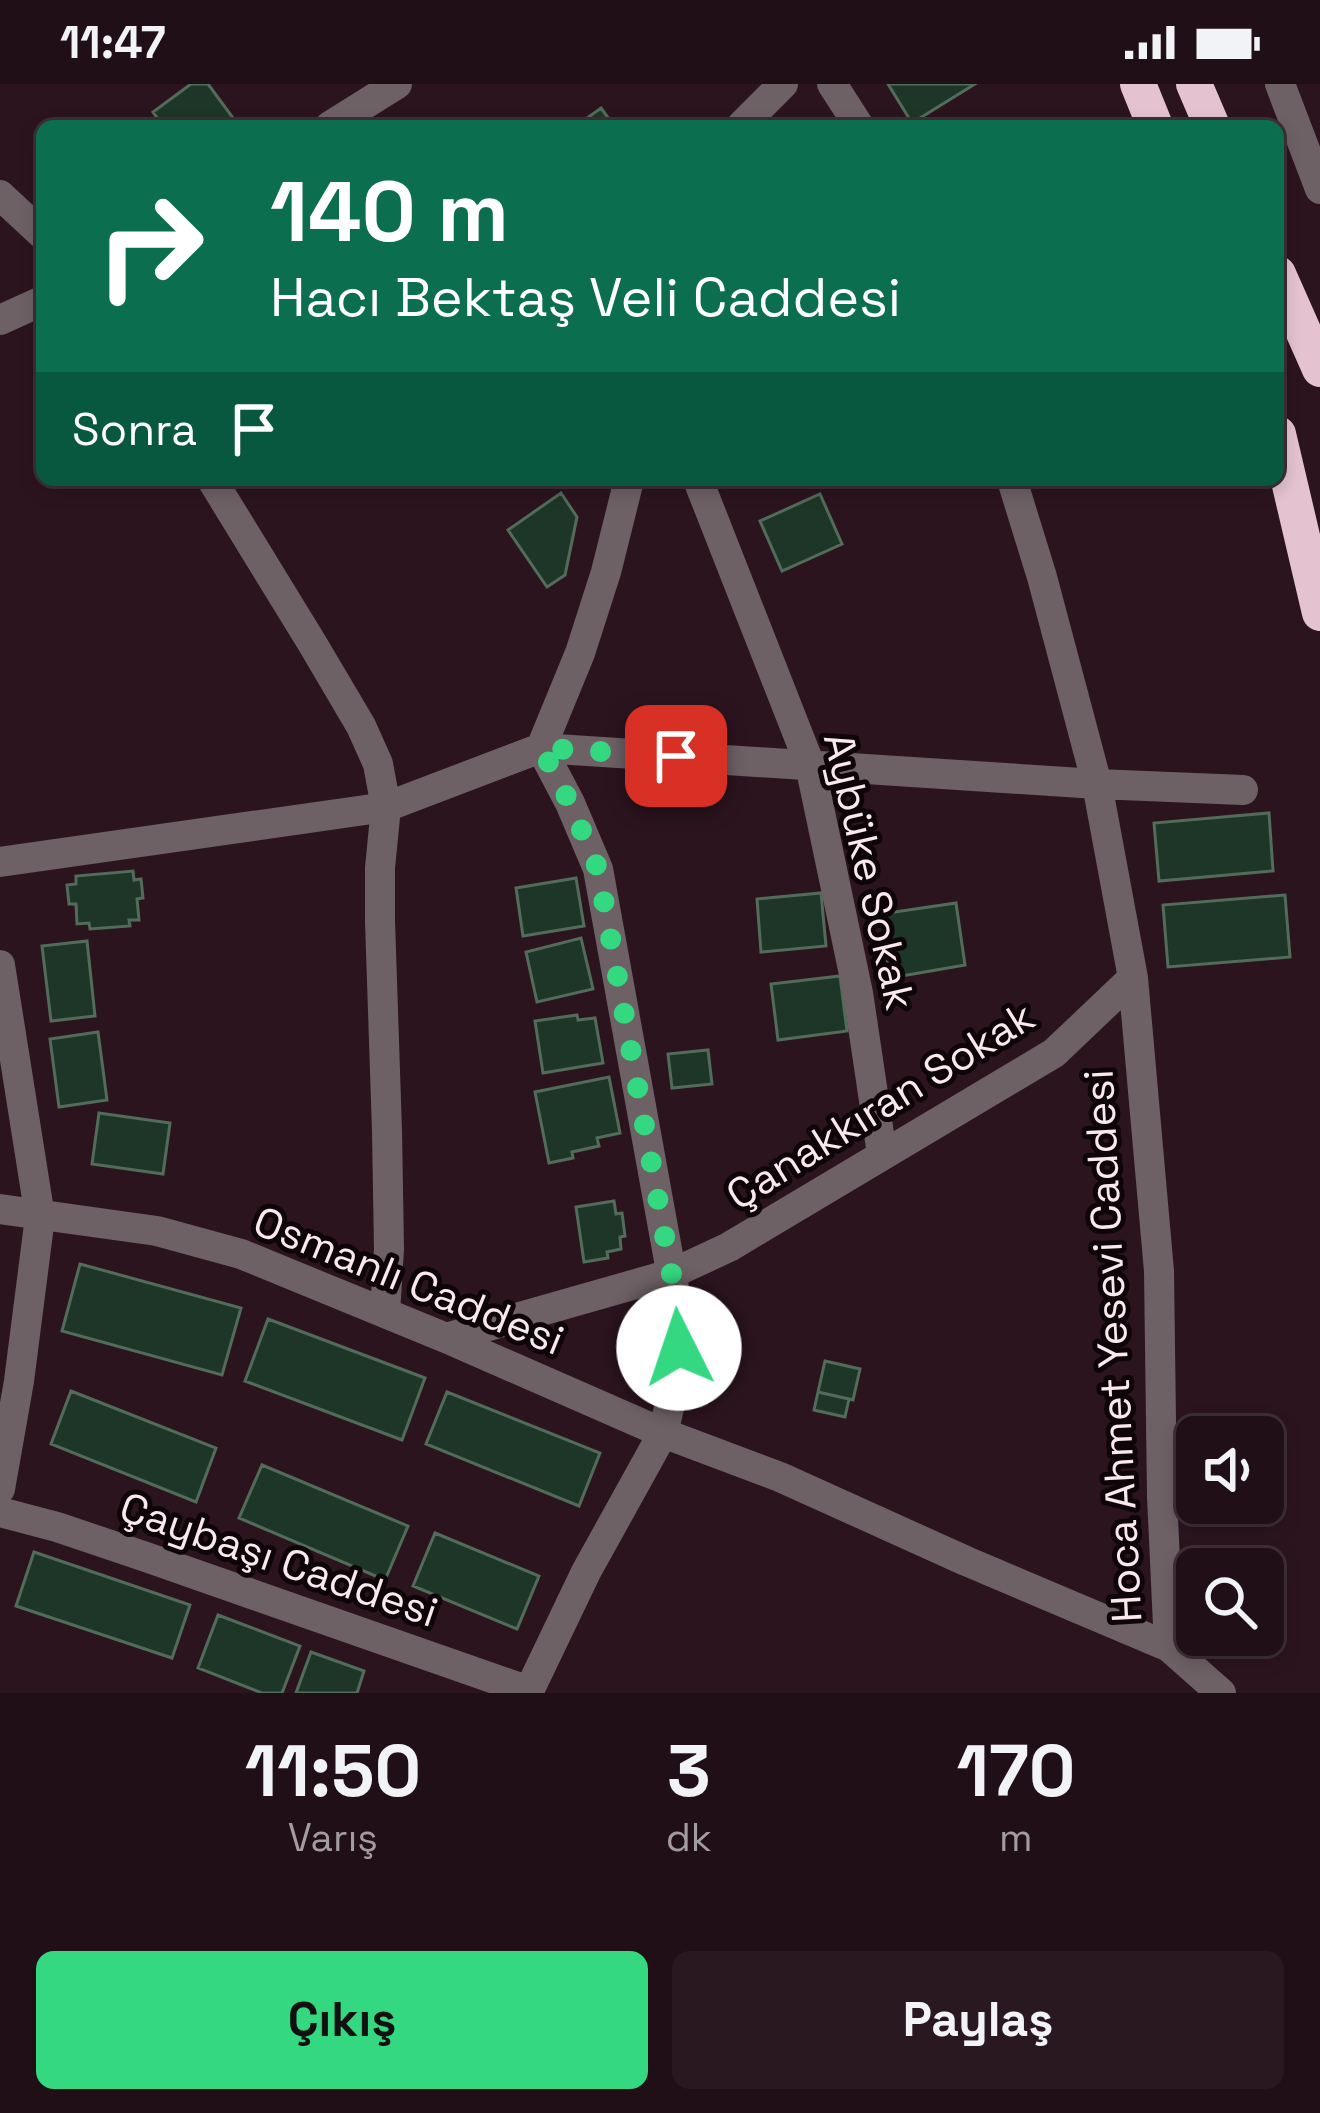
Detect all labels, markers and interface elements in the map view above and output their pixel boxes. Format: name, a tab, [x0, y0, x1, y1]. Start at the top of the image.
text: 11:47	[60, 14, 166, 71]
text: 140 m	[270, 158, 509, 266]
icon: right	[72, 168, 228, 324]
text: Hacı Bektaş Veli Caddesi	[270, 263, 901, 332]
icon: arrive	[221, 396, 287, 462]
text: Sonra	[72, 401, 197, 458]
pin	[625, 705, 727, 807]
icon: arrive	[643, 723, 709, 789]
street label: Aybüke Sokak	[812, 727, 927, 1015]
street label: Çanakkıran Sokak	[717, 989, 1044, 1221]
street label: Hoca Ahmet Yesevi Caddesi	[1072, 1068, 1153, 1624]
street label: Osmanlı Caddesi	[246, 1194, 572, 1367]
position arrow	[616, 1285, 742, 1411]
map controls	[1176, 1416, 1284, 1656]
button: sound	[1176, 1416, 1284, 1524]
street label: Çaybaşı Caddesi	[113, 1480, 445, 1639]
button: search	[1176, 1548, 1284, 1656]
text: 11:50	[245, 1725, 421, 1817]
text: 3	[667, 1725, 711, 1817]
text: 170	[956, 1725, 1075, 1817]
text: Varış	[288, 1813, 378, 1862]
text: dk	[666, 1813, 712, 1862]
text: m	[999, 1813, 1033, 1862]
button: Çıkış	[36, 1951, 648, 2089]
button: Paylaş	[672, 1951, 1284, 2089]

